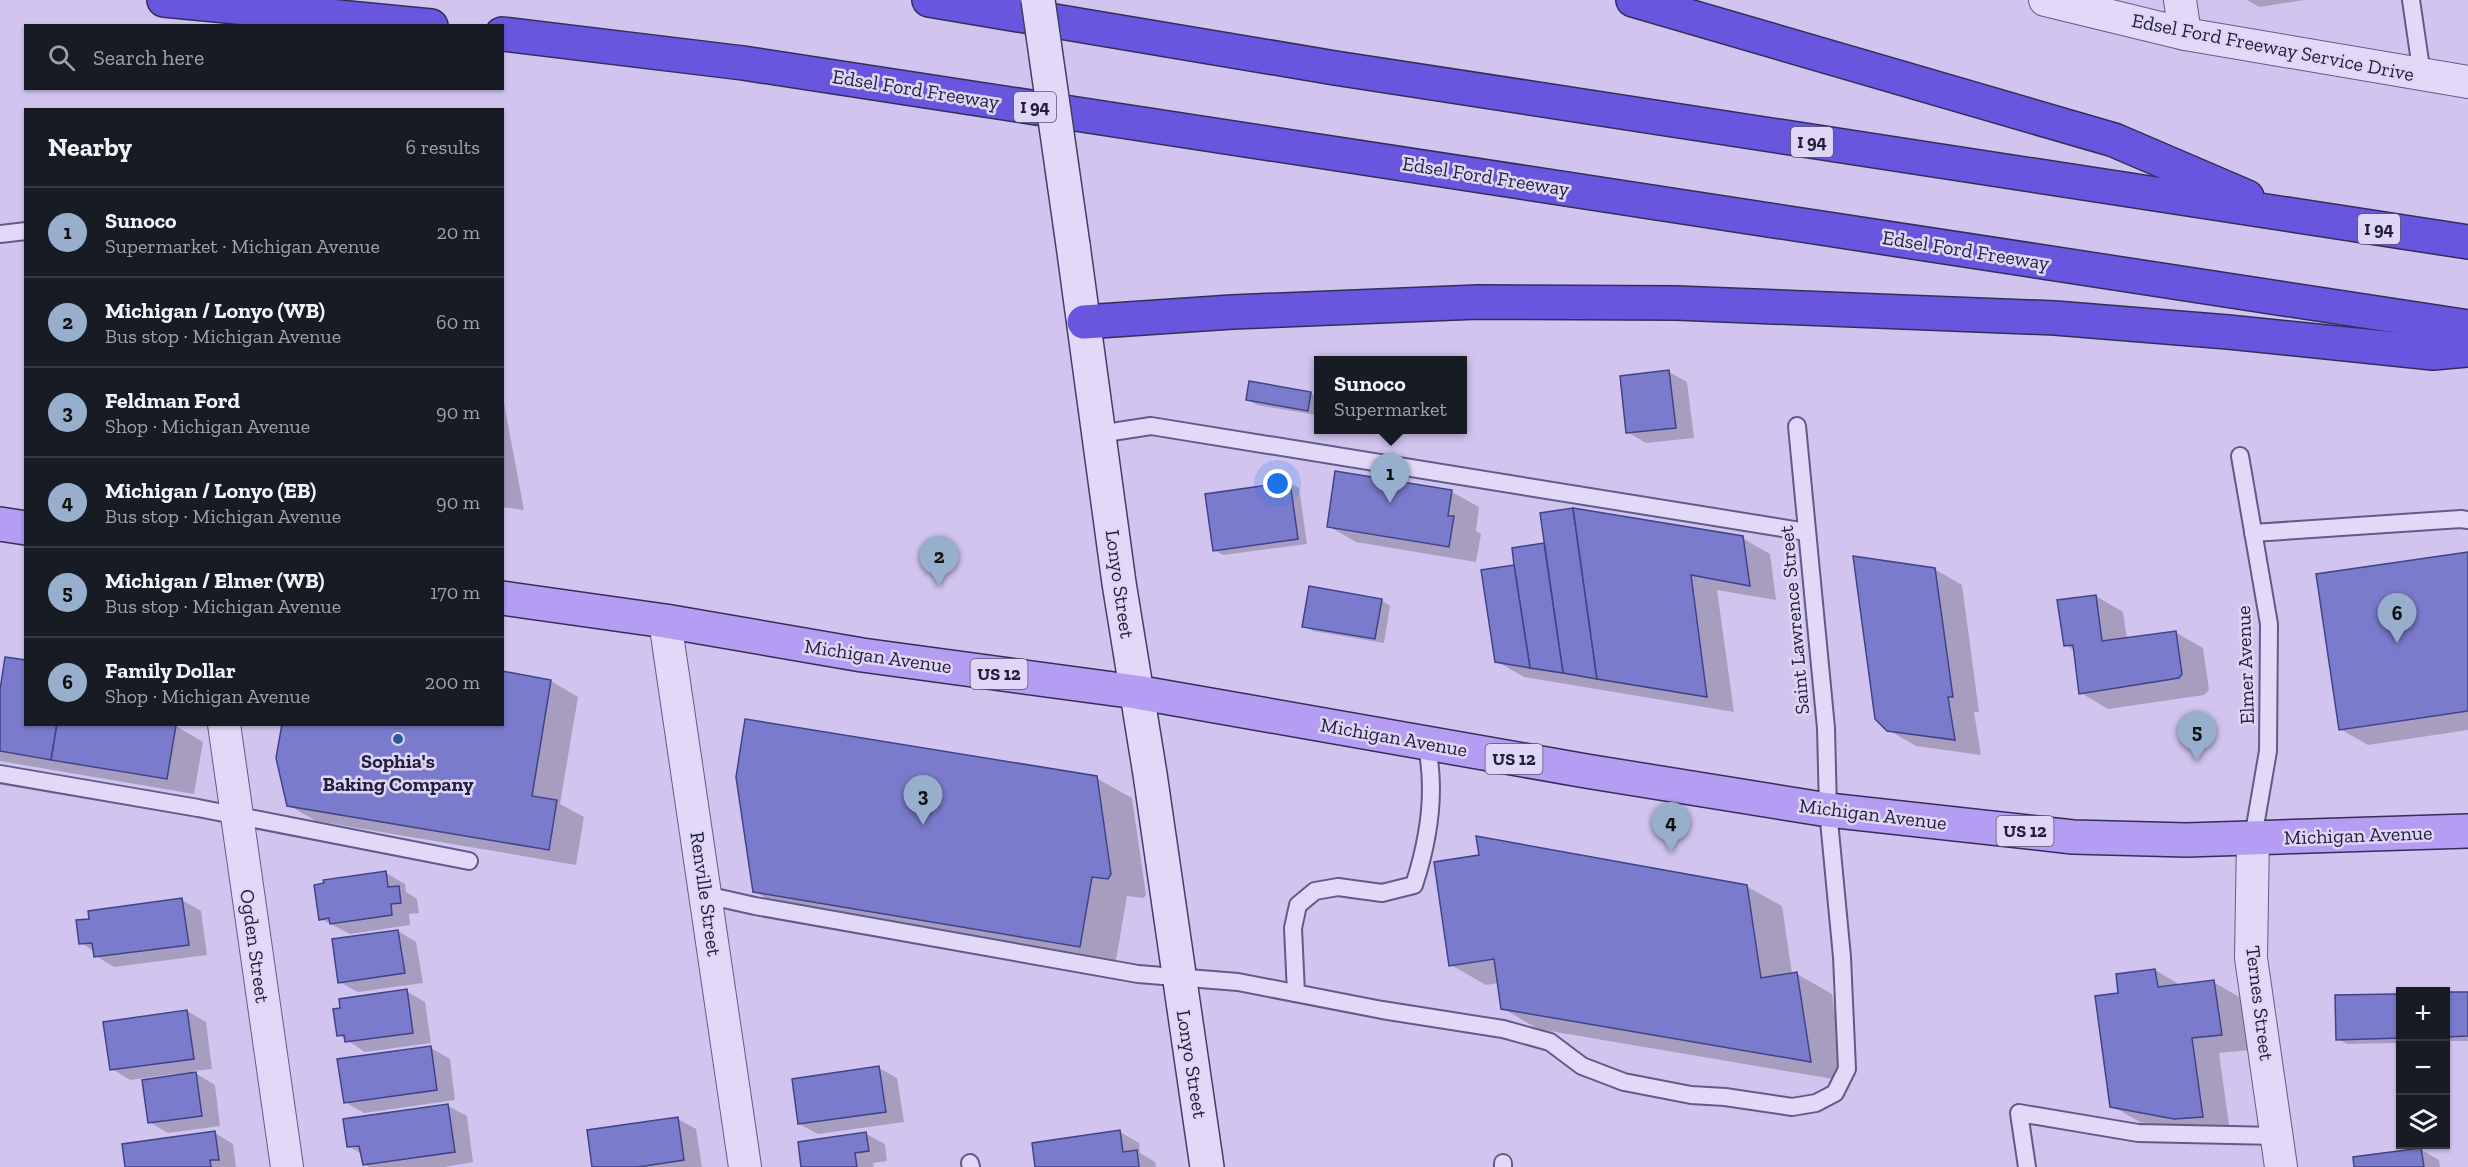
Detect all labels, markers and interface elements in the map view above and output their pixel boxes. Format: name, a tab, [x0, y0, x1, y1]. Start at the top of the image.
street label: Edsel Ford Freeway Service Drive	[2130, 8, 2416, 86]
search box	[24, 24, 504, 90]
icon: search	[45, 41, 78, 74]
text: Search here	[93, 44, 204, 71]
street label: Edsel Ford Freeway	[831, 64, 1002, 114]
road number: I 94	[1014, 92, 1056, 122]
road number: I 94	[1791, 127, 1833, 157]
text: Nearby	[48, 131, 132, 163]
text: 6 results	[406, 135, 480, 159]
street label: Edsel Ford Freeway	[1401, 151, 1572, 201]
text: Sunoco	[105, 207, 177, 234]
road number: I 94	[2358, 214, 2400, 244]
text: 1	[63, 220, 72, 244]
text: 20 m	[436, 220, 480, 244]
street label: Edsel Ford Freeway	[1881, 225, 2052, 275]
text: Supermarket · Michigan Avenue	[105, 234, 380, 258]
text: Michigan / Lonyo (WB)	[105, 297, 325, 324]
text: 2	[62, 310, 73, 334]
text: 60 m	[436, 310, 480, 334]
text: Bus stop · Michigan Avenue	[105, 324, 341, 348]
popup	[1314, 356, 1467, 434]
text: Sunoco	[1334, 370, 1406, 397]
text: Feldman Ford	[105, 387, 240, 414]
text: Supermarket	[1334, 397, 1447, 421]
text: 3	[62, 400, 73, 424]
text: 90 m	[436, 400, 480, 424]
text: Shop · Michigan Avenue	[105, 414, 310, 438]
pin: 1	[1370, 454, 1410, 503]
your location	[1263, 469, 1292, 498]
text: Michigan / Lonyo (EB)	[105, 477, 316, 504]
text: 4	[62, 490, 73, 514]
text: 90 m	[436, 490, 480, 514]
text: Bus stop · Michigan Avenue	[105, 504, 341, 528]
street label: Saint Lawrence Street	[1774, 524, 1814, 716]
street label: Lonyo Street	[1100, 528, 1140, 641]
pin: 2	[920, 536, 958, 586]
text: Michigan / Elmer (WB)	[105, 567, 324, 594]
text: 5	[62, 580, 73, 604]
text: 170 m	[430, 580, 480, 604]
text: Bus stop · Michigan Avenue	[105, 594, 341, 618]
pin: 6	[2378, 594, 2416, 643]
street label: Elmer Avenue	[2231, 605, 2259, 725]
street label: Michigan Avenue	[803, 634, 953, 678]
text: Family Dollar	[105, 657, 236, 684]
road number: US 12	[970, 659, 1028, 689]
text: 6	[62, 670, 73, 694]
text: 200 m	[425, 670, 480, 694]
text: Shop · Michigan Avenue	[105, 684, 310, 708]
street label: Michigan Avenue	[1319, 712, 1469, 762]
pin: 5	[2178, 712, 2216, 761]
marker: Sophia's Baking Company	[391, 732, 405, 746]
road number: US 12	[1486, 744, 1543, 774]
place label: Sophia's Baking Company	[323, 749, 474, 796]
pin: 3	[904, 776, 942, 825]
street label: Michigan Avenue	[1798, 793, 1948, 835]
pin: 4	[1652, 802, 1690, 852]
road number: US 12	[1996, 816, 2054, 846]
street label: Michigan Avenue	[2283, 820, 2433, 850]
street label: Renville Street	[685, 830, 727, 958]
street label: Ogden Street	[235, 888, 275, 1005]
street label: Ternes Street	[2241, 944, 2279, 1062]
map controls	[2396, 987, 2450, 1149]
button: +	[2396, 987, 2450, 1041]
street label: Lonyo Street	[1172, 1008, 1213, 1121]
button: −	[2396, 1041, 2450, 1095]
button: layers	[2396, 1095, 2450, 1149]

